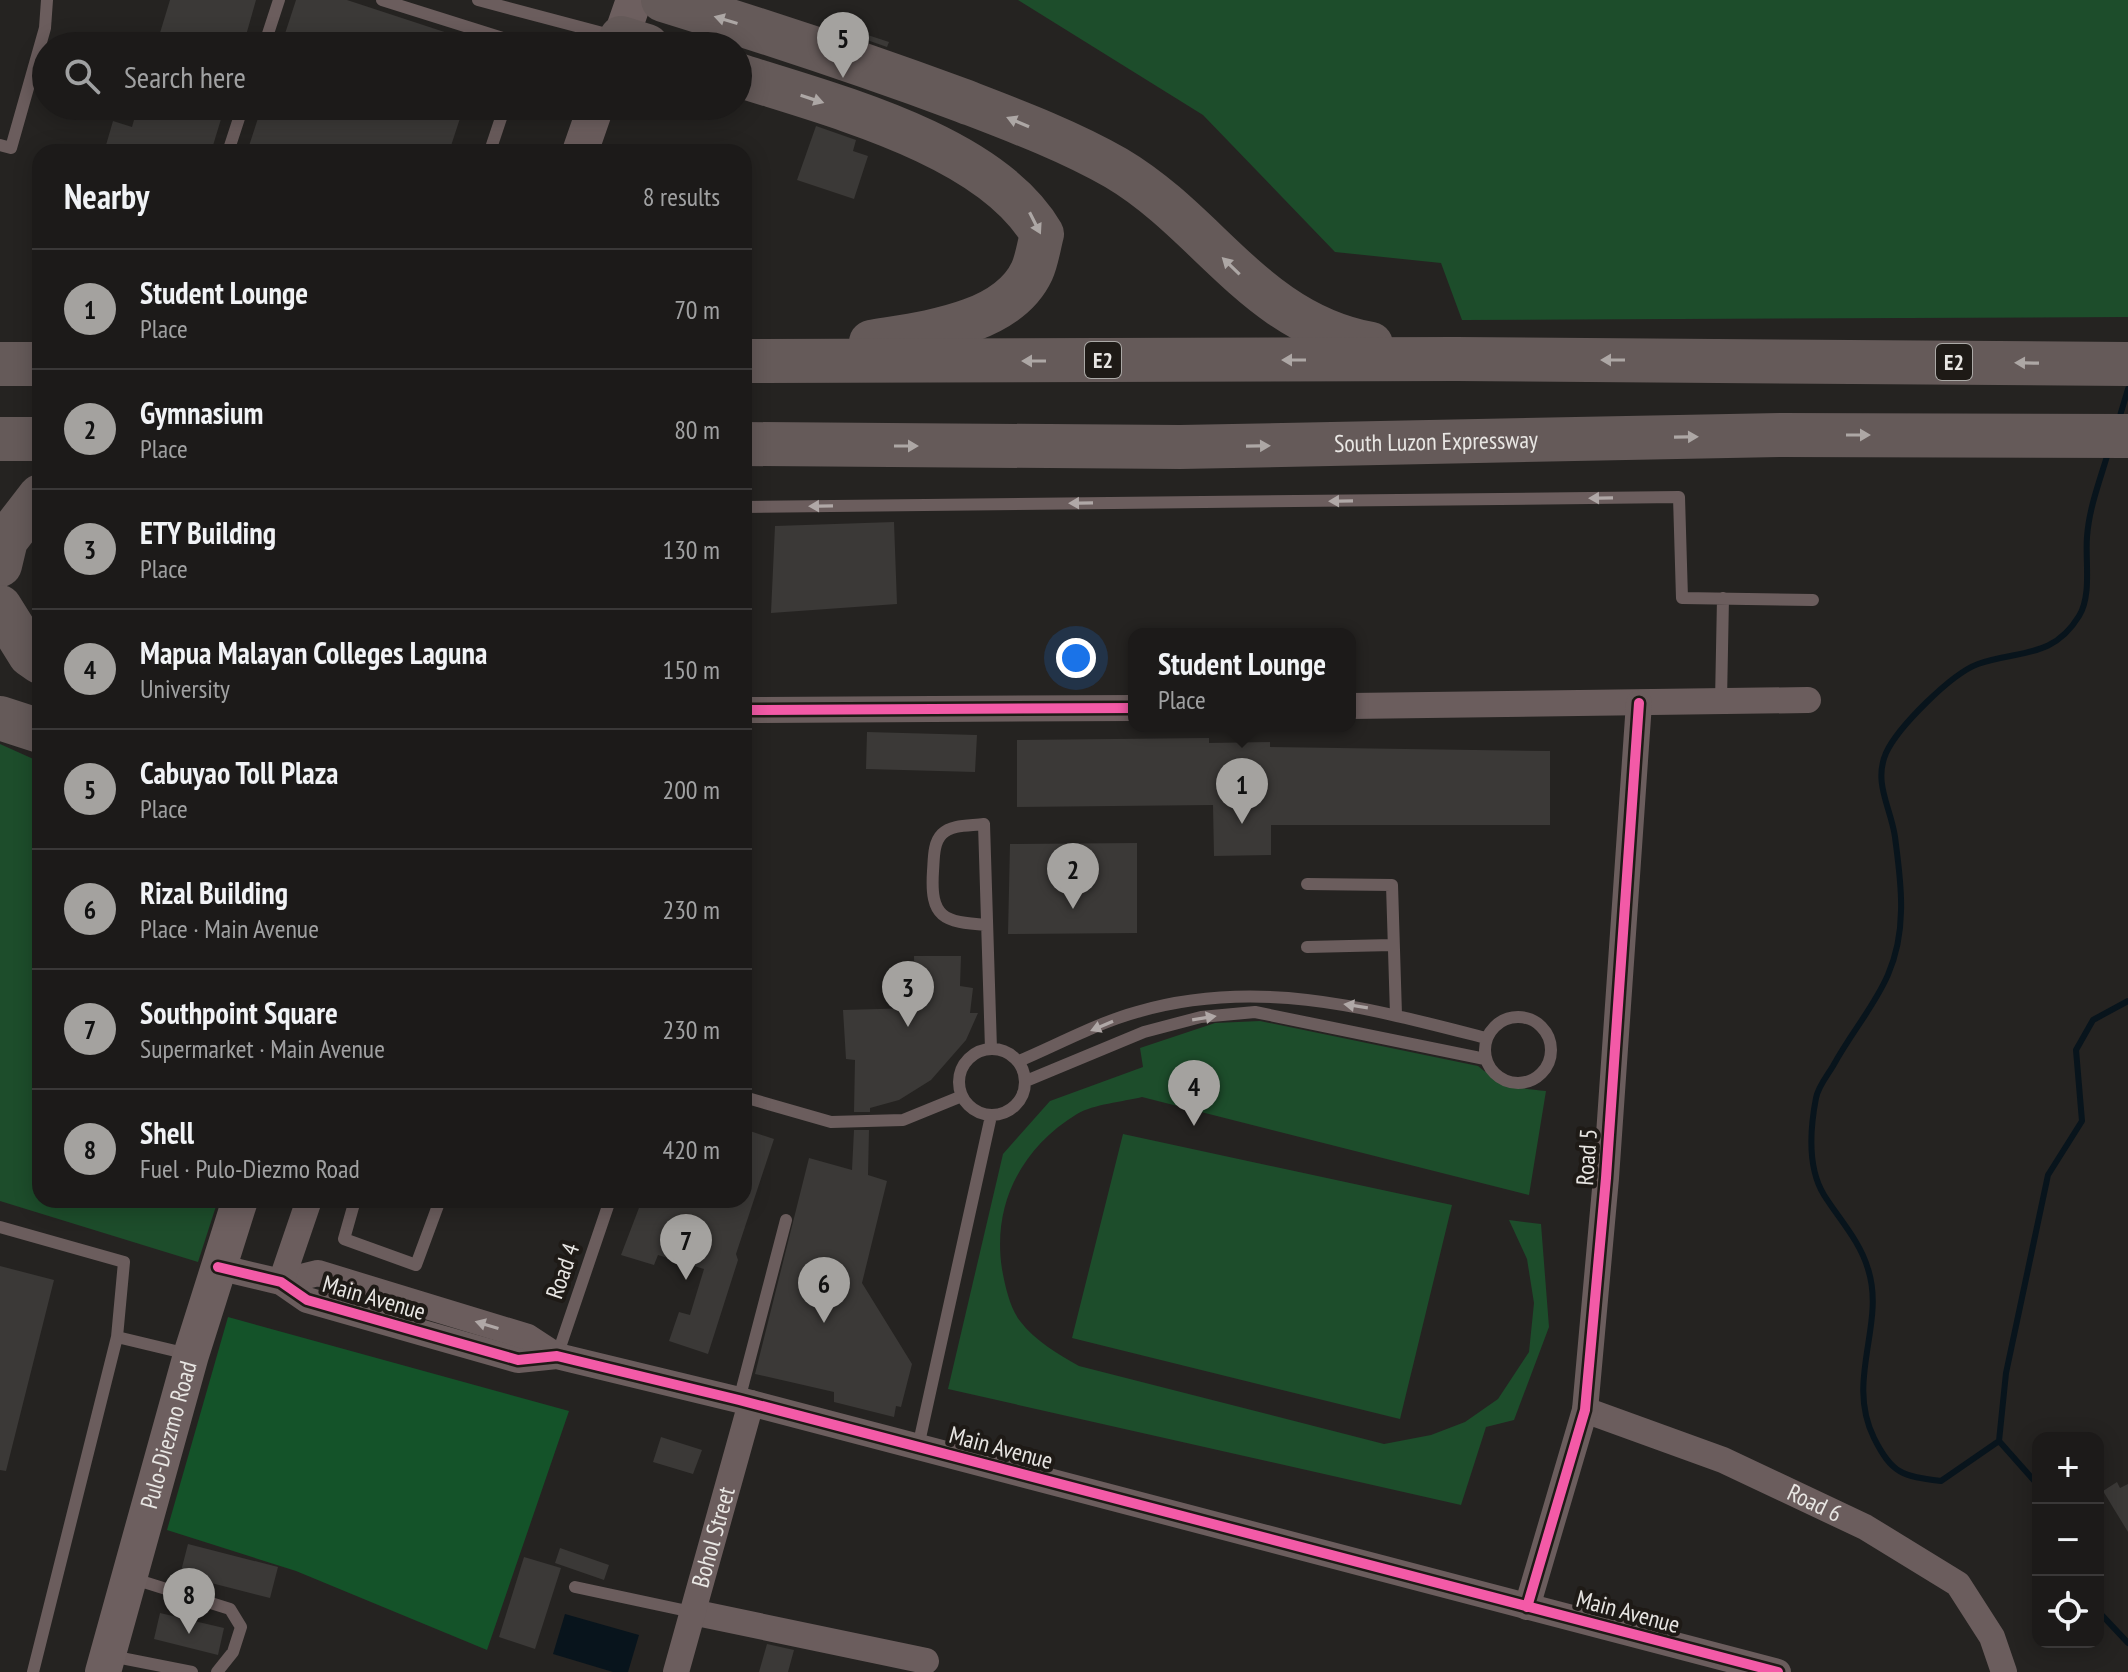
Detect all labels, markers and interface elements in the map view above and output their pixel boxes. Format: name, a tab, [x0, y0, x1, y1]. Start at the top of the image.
pin: 5	[817, 12, 869, 78]
one-way arrow	[714, 13, 738, 26]
search box	[32, 32, 752, 120]
icon: search	[60, 54, 104, 98]
text: Search here	[124, 57, 246, 96]
one-way arrow	[801, 93, 825, 106]
one-way arrow	[1006, 115, 1030, 128]
text: Nearby	[64, 174, 149, 218]
text: 8 results	[643, 180, 720, 213]
one-way arrow	[1028, 212, 1042, 235]
one-way arrow	[1222, 258, 1241, 276]
text: Student Lounge	[140, 273, 308, 312]
text: 1	[84, 293, 96, 326]
text: 70 m	[674, 293, 720, 326]
text: Place	[140, 312, 188, 345]
road number: E2	[1085, 342, 1121, 378]
road number: E2	[1936, 344, 1972, 380]
one-way arrow	[1281, 354, 1306, 366]
one-way arrow	[1600, 354, 1625, 366]
one-way arrow	[1021, 355, 1046, 367]
one-way arrow	[2014, 357, 2039, 369]
text: Gymnasium	[140, 393, 263, 432]
text: 2	[84, 413, 96, 446]
text: 80 m	[674, 413, 720, 446]
street label: South Luzon Expressway	[1334, 424, 1538, 459]
one-way arrow	[1846, 429, 1871, 441]
one-way arrow	[1674, 431, 1699, 443]
text: Place	[140, 432, 188, 465]
one-way arrow	[894, 439, 919, 452]
one-way arrow	[1246, 440, 1271, 452]
one-way arrow	[1588, 492, 1613, 504]
one-way arrow	[1328, 494, 1353, 507]
one-way arrow	[1068, 497, 1093, 509]
one-way arrow	[808, 500, 833, 512]
text: ETY Building	[140, 513, 276, 552]
text: 3	[84, 533, 96, 566]
text: 130 m	[662, 533, 720, 566]
text: Place	[140, 552, 188, 585]
popup	[1128, 628, 1356, 732]
text: Mapua Malayan Colleges Laguna	[140, 633, 487, 672]
your location	[1056, 638, 1096, 678]
text: Student Lounge	[1158, 644, 1326, 683]
text: 4	[84, 653, 96, 686]
text: 150 m	[662, 653, 720, 686]
text: University	[140, 672, 230, 705]
text: Place	[1158, 683, 1206, 716]
text: Cabuyao Toll Plaza	[140, 753, 338, 792]
pin: 1	[1216, 758, 1268, 824]
text: 5	[84, 773, 96, 806]
text: 200 m	[662, 773, 720, 806]
text: Place	[140, 792, 188, 825]
pin: 2	[1047, 843, 1099, 909]
text: Rizal Building	[140, 873, 288, 912]
text: 6	[84, 893, 96, 926]
text: 230 m	[662, 893, 720, 926]
text: Place · Main Avenue	[140, 912, 319, 945]
pin: 3	[882, 961, 934, 1027]
text: Southpoint Square	[140, 993, 338, 1032]
one-way arrow	[1344, 999, 1369, 1012]
one-way arrow	[1192, 1011, 1217, 1024]
text: 7	[84, 1013, 96, 1046]
text: 230 m	[662, 1013, 720, 1046]
one-way arrow	[1090, 1020, 1114, 1033]
text: Supermarket · Main Avenue	[140, 1032, 385, 1065]
pin: 4	[1168, 1060, 1220, 1126]
text: Shell	[140, 1113, 194, 1152]
street label: Road 5	[1569, 1128, 1604, 1186]
text: 8	[84, 1133, 96, 1166]
text: 420 m	[662, 1133, 720, 1166]
text: Fuel · Pulo-Diezmo Road	[140, 1152, 360, 1185]
pin: 7	[660, 1214, 712, 1280]
street label: Road 4	[539, 1239, 586, 1303]
pin: 6	[798, 1257, 850, 1323]
street label: Main Avenue	[319, 1268, 429, 1327]
one-way arrow	[474, 1318, 498, 1331]
street label: Pulo-Diezmo Road	[133, 1358, 204, 1512]
street label: Main Avenue	[946, 1419, 1056, 1476]
map controls	[2032, 1432, 2104, 1648]
button: +	[2032, 1432, 2104, 1504]
street label: Road 6	[1782, 1477, 1847, 1529]
street label: Bohol Street	[684, 1483, 742, 1591]
button: −	[2032, 1504, 2104, 1576]
pin: 8	[163, 1568, 215, 1634]
button: locate	[2032, 1576, 2104, 1648]
street label: Main Avenue	[1573, 1583, 1683, 1640]

